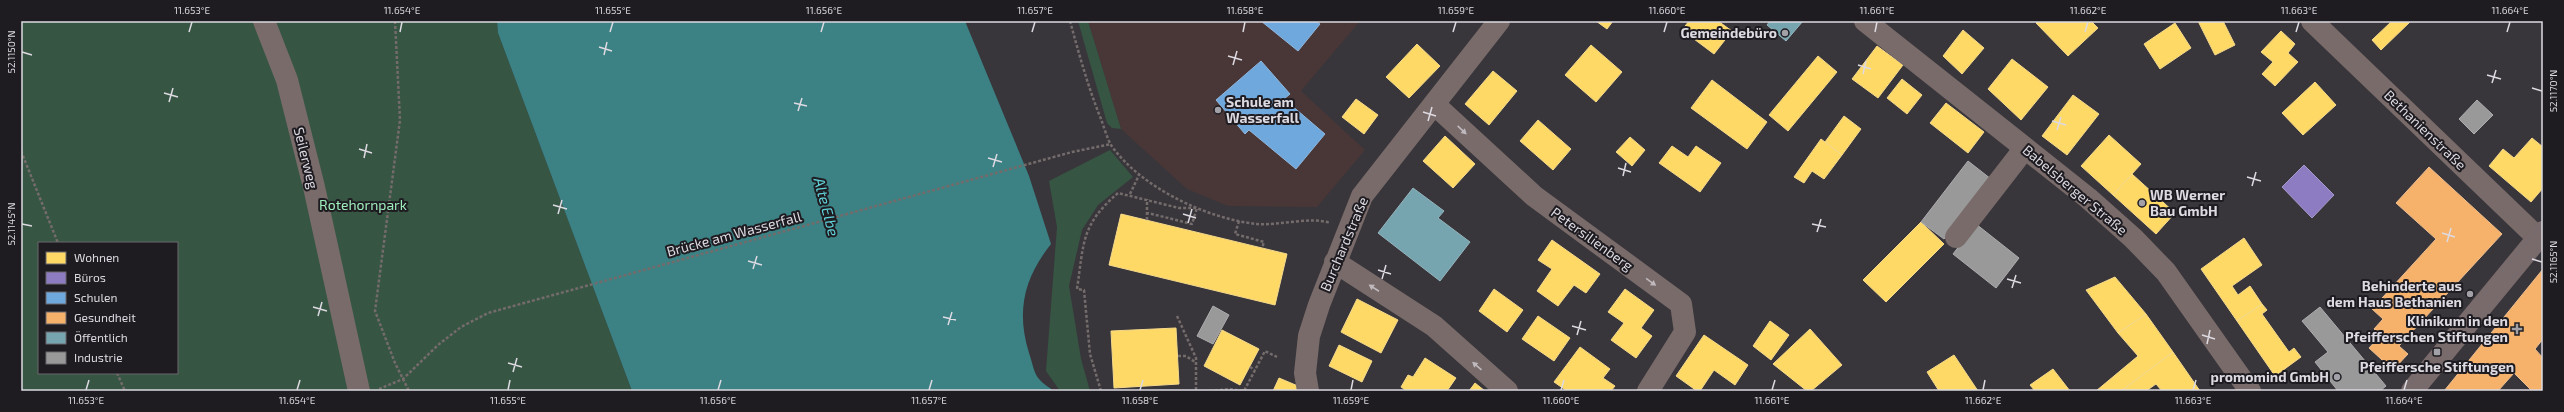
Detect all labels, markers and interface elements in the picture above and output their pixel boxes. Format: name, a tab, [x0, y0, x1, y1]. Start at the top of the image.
text: 11.653°E	[174, 4, 210, 16]
text: 11.654°E	[384, 4, 421, 16]
text: 11.655°E	[595, 4, 631, 16]
text: 11.656°E	[806, 4, 843, 16]
text: 11.657°E	[1017, 4, 1053, 16]
text: 11.658°E	[1227, 4, 1264, 16]
text: 11.659°E	[1438, 4, 1475, 16]
text: 11.660°E	[1649, 4, 1686, 16]
text: 11.661°E	[1860, 4, 1895, 16]
text: 11.662°E	[2070, 4, 2107, 16]
text: 11.663°E	[2281, 4, 2318, 16]
text: 11.664°E	[2491, 4, 2529, 16]
place label: Gemeindebüro	[1681, 24, 1777, 41]
marker: Gemeindebüro	[1780, 28, 1790, 38]
text: 52.1150°N	[5, 31, 17, 73]
text: 52.1170°N	[2547, 70, 2559, 112]
street label: Bethanienstraße	[2381, 86, 2470, 173]
place label: Schule am Wasserfall	[1226, 93, 1299, 126]
marker: Schule am Wasserfall	[1213, 105, 1223, 115]
street label: Seilerweg	[291, 125, 322, 191]
one-way arrow	[1458, 125, 1467, 134]
street label: Babelsberger Straße	[2020, 141, 2131, 238]
water label: Alte Elbe	[810, 174, 843, 238]
place label: WB Werner Bau GmbH	[2150, 186, 2225, 219]
street label: Burchardstraße	[1316, 194, 1371, 294]
park label: Rotehornpark	[319, 196, 407, 213]
marker: WB Werner Bau GmbH	[2137, 198, 2147, 208]
text: 52.1145°N	[5, 203, 17, 246]
street label: Petersilienberg	[1548, 203, 1637, 274]
street label: Brücke am Wasserfall	[665, 207, 804, 260]
text: 52.1165°N	[2547, 241, 2559, 283]
legend	[38, 242, 178, 374]
text: Wohnen	[74, 250, 119, 264]
text: Büros	[74, 270, 106, 284]
place label: Behinderte aus dem Haus Bethanien	[2326, 277, 2462, 310]
one-way arrow	[1645, 278, 1656, 286]
one-way arrow	[1368, 284, 1380, 291]
marker: Behinderte aus dem Haus Bethanien	[2465, 289, 2475, 299]
text: Schulen	[74, 290, 117, 304]
text: Gesundheit	[74, 310, 136, 324]
place label: Klinikum in den Pfeifferschen Stiftungen	[2345, 312, 2508, 345]
marker: Klinikum in den Pfeifferschen Stiftungen	[2511, 323, 2523, 335]
text: Öffentlich	[74, 330, 128, 344]
marker: Pfeiffersche Stiftungen	[2432, 347, 2442, 357]
text: Industrie	[74, 350, 123, 364]
place label: Pfeiffersche Stiftungen	[2360, 358, 2514, 375]
one-way arrow	[1472, 361, 1482, 370]
place label: promomind GmbH	[2210, 368, 2329, 385]
marker: promomind GmbH	[2332, 372, 2342, 382]
text: 11.653°E	[68, 394, 104, 406]
text: 11.654°E	[279, 394, 316, 406]
text: 11.655°E	[490, 394, 526, 406]
text: 11.656°E	[700, 394, 737, 406]
text: 11.657°E	[911, 394, 947, 406]
text: 11.658°E	[1122, 394, 1159, 406]
text: 11.659°E	[1333, 394, 1370, 406]
text: 11.660°E	[1543, 394, 1580, 406]
text: 11.661°E	[1755, 394, 1790, 406]
text: 11.662°E	[1965, 394, 2002, 406]
text: 11.663°E	[2175, 394, 2212, 406]
text: 11.664°E	[2385, 394, 2423, 406]

